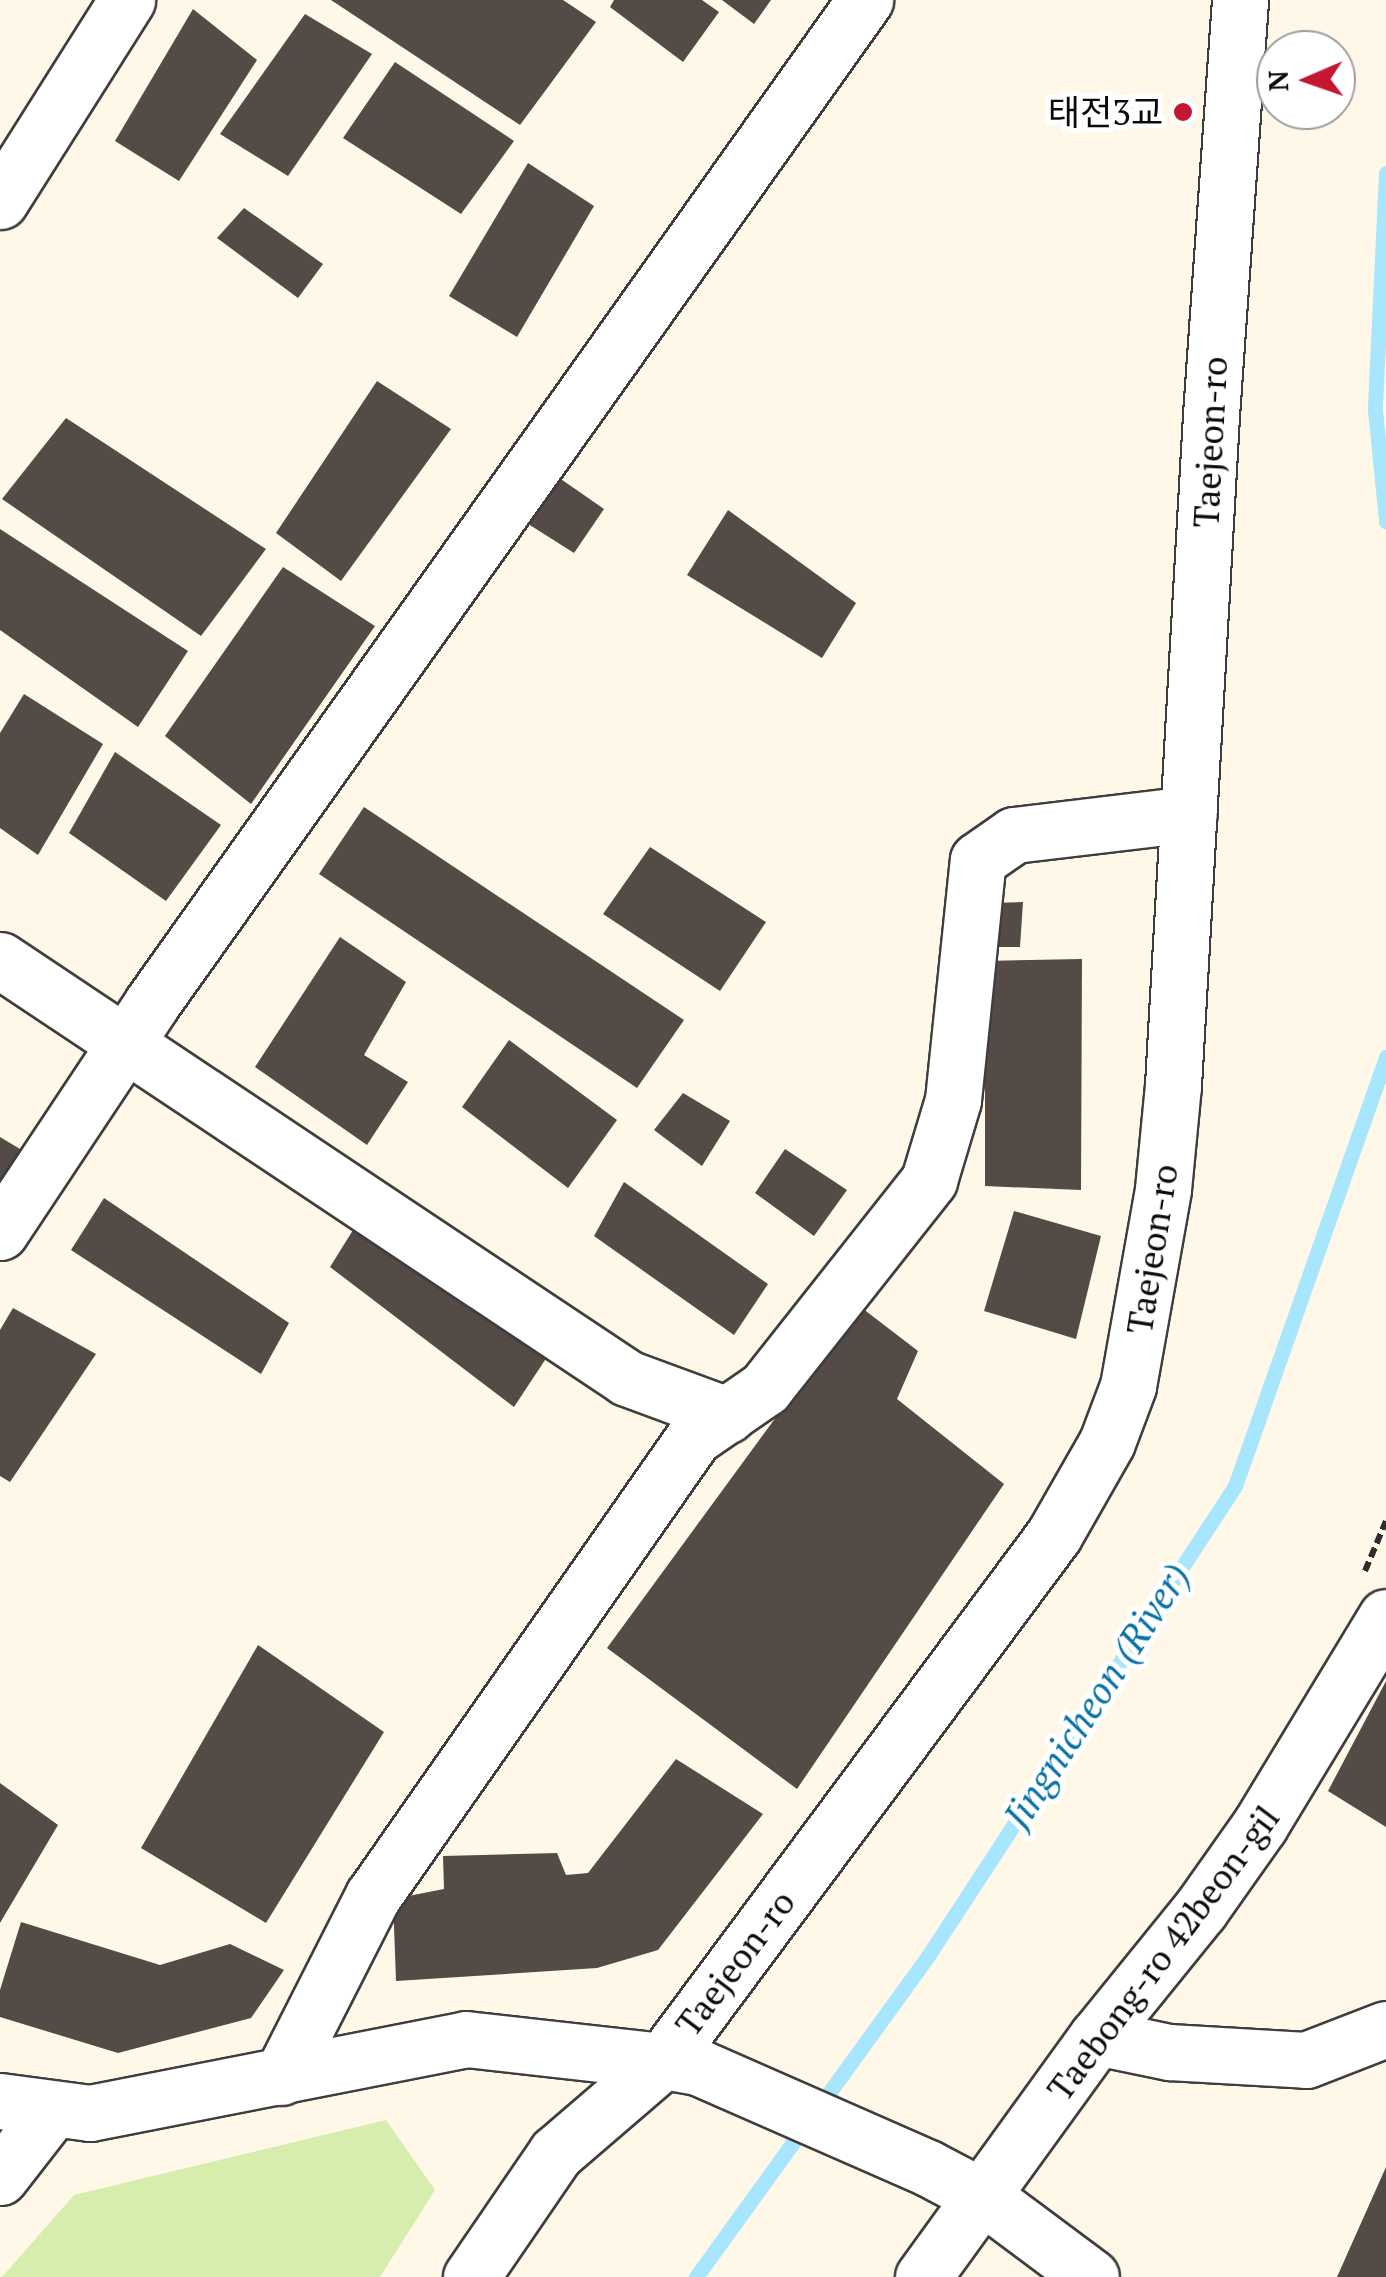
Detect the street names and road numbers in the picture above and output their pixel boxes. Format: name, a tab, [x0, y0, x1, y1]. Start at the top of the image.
street label: Taejeon-ro	[1185, 355, 1235, 529]
street label: Taejeon-ro	[1118, 1161, 1186, 1337]
street label: Taebong-ro 42beon-gil	[1038, 1797, 1288, 2109]
street label: Taejeon-ro	[667, 1882, 803, 2044]

